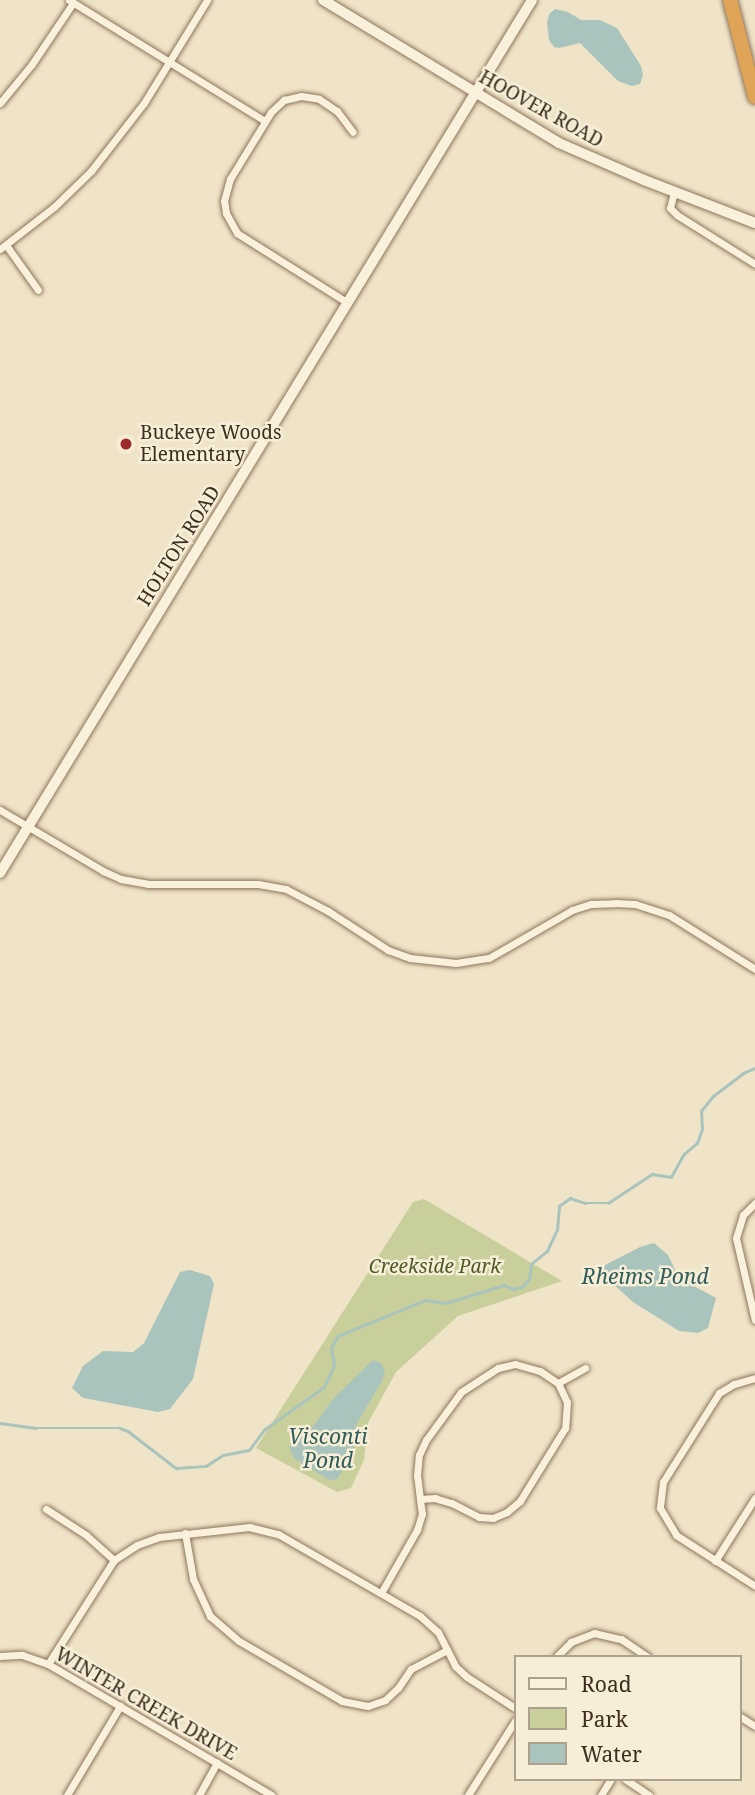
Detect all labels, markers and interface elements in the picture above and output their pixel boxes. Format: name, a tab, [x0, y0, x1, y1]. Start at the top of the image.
street label: HOOVER ROAD	[475, 66, 607, 152]
place label: Buckeye Woods Elementary	[140, 422, 281, 466]
marker: Buckeye Woods Elementary	[118, 436, 134, 452]
street label: HOLTON ROAD	[133, 482, 225, 610]
park label: Creekside Park	[369, 1256, 501, 1278]
water label: Rheims Pond	[581, 1263, 709, 1289]
water label: Visconti Pond	[288, 1423, 368, 1473]
street label: WINTER CREEK DRIVE	[51, 1643, 241, 1765]
legend	[514, 1655, 741, 1781]
text: Road	[581, 1670, 632, 1698]
text: Park	[581, 1705, 628, 1733]
text: Water	[581, 1740, 642, 1768]

